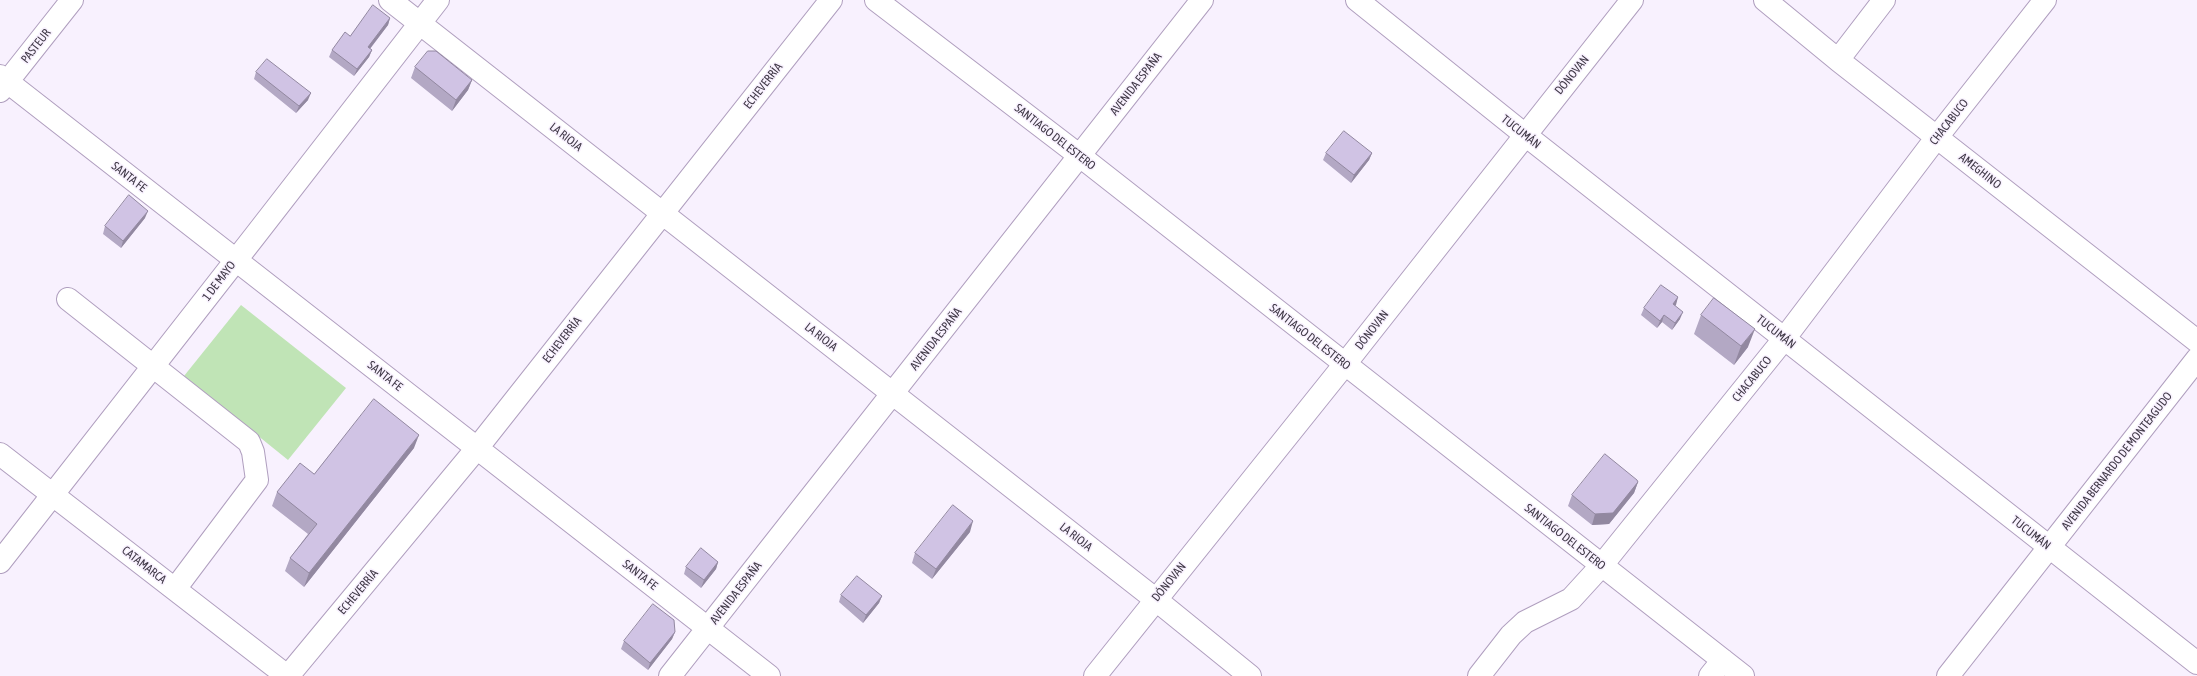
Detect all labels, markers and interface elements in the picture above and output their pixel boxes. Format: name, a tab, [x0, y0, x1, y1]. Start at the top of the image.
street label: PASTEUR	[18, 26, 54, 66]
street label: AVENIDA ESPAÑA	[1107, 50, 1165, 118]
street label: DÓNOVAN	[1552, 52, 1592, 98]
street label: ECHEVERRÍA	[741, 60, 785, 112]
street label: CHACABUCO	[1927, 96, 1971, 148]
street label: SANTIAGO DEL ESTERO	[1012, 101, 1098, 173]
street label: TUCUMÁN	[1499, 112, 1543, 152]
street label: LA RIOJA	[547, 120, 585, 154]
street label: AMEGHINO	[1956, 150, 2004, 192]
street label: SANTA FE	[109, 159, 149, 195]
street label: 1 DE MAYO	[199, 258, 239, 304]
street label: SANTIAGO DEL ESTERO	[1267, 301, 1353, 373]
street label: AVENIDA ESPAÑA	[907, 305, 965, 373]
street label: DÓNOVAN	[1352, 307, 1392, 353]
street label: TUCUMÁN	[1754, 312, 1798, 352]
street label: ECHEVERRÍA	[540, 314, 584, 366]
street label: LA RIOJA	[802, 320, 840, 354]
street label: CHACABUCO	[1729, 353, 1775, 405]
street label: SANTA FE	[365, 358, 405, 394]
street label: AVENIDA BERNARDO DE MONTEAGUDO	[2059, 389, 2175, 533]
street label: SANTIAGO DEL ESTERO	[1522, 501, 1608, 573]
street label: TUCUMÁN	[2009, 513, 2053, 553]
street label: LA RIOJA	[1057, 520, 1095, 554]
street label: CATAMARCA	[119, 543, 169, 587]
street label: SANTA FE	[620, 557, 660, 593]
street label: AVENIDA ESPAÑA	[707, 559, 765, 627]
street label: DÓNOVAN	[1149, 559, 1189, 605]
street label: ECHEVERRÍA	[335, 566, 381, 618]

